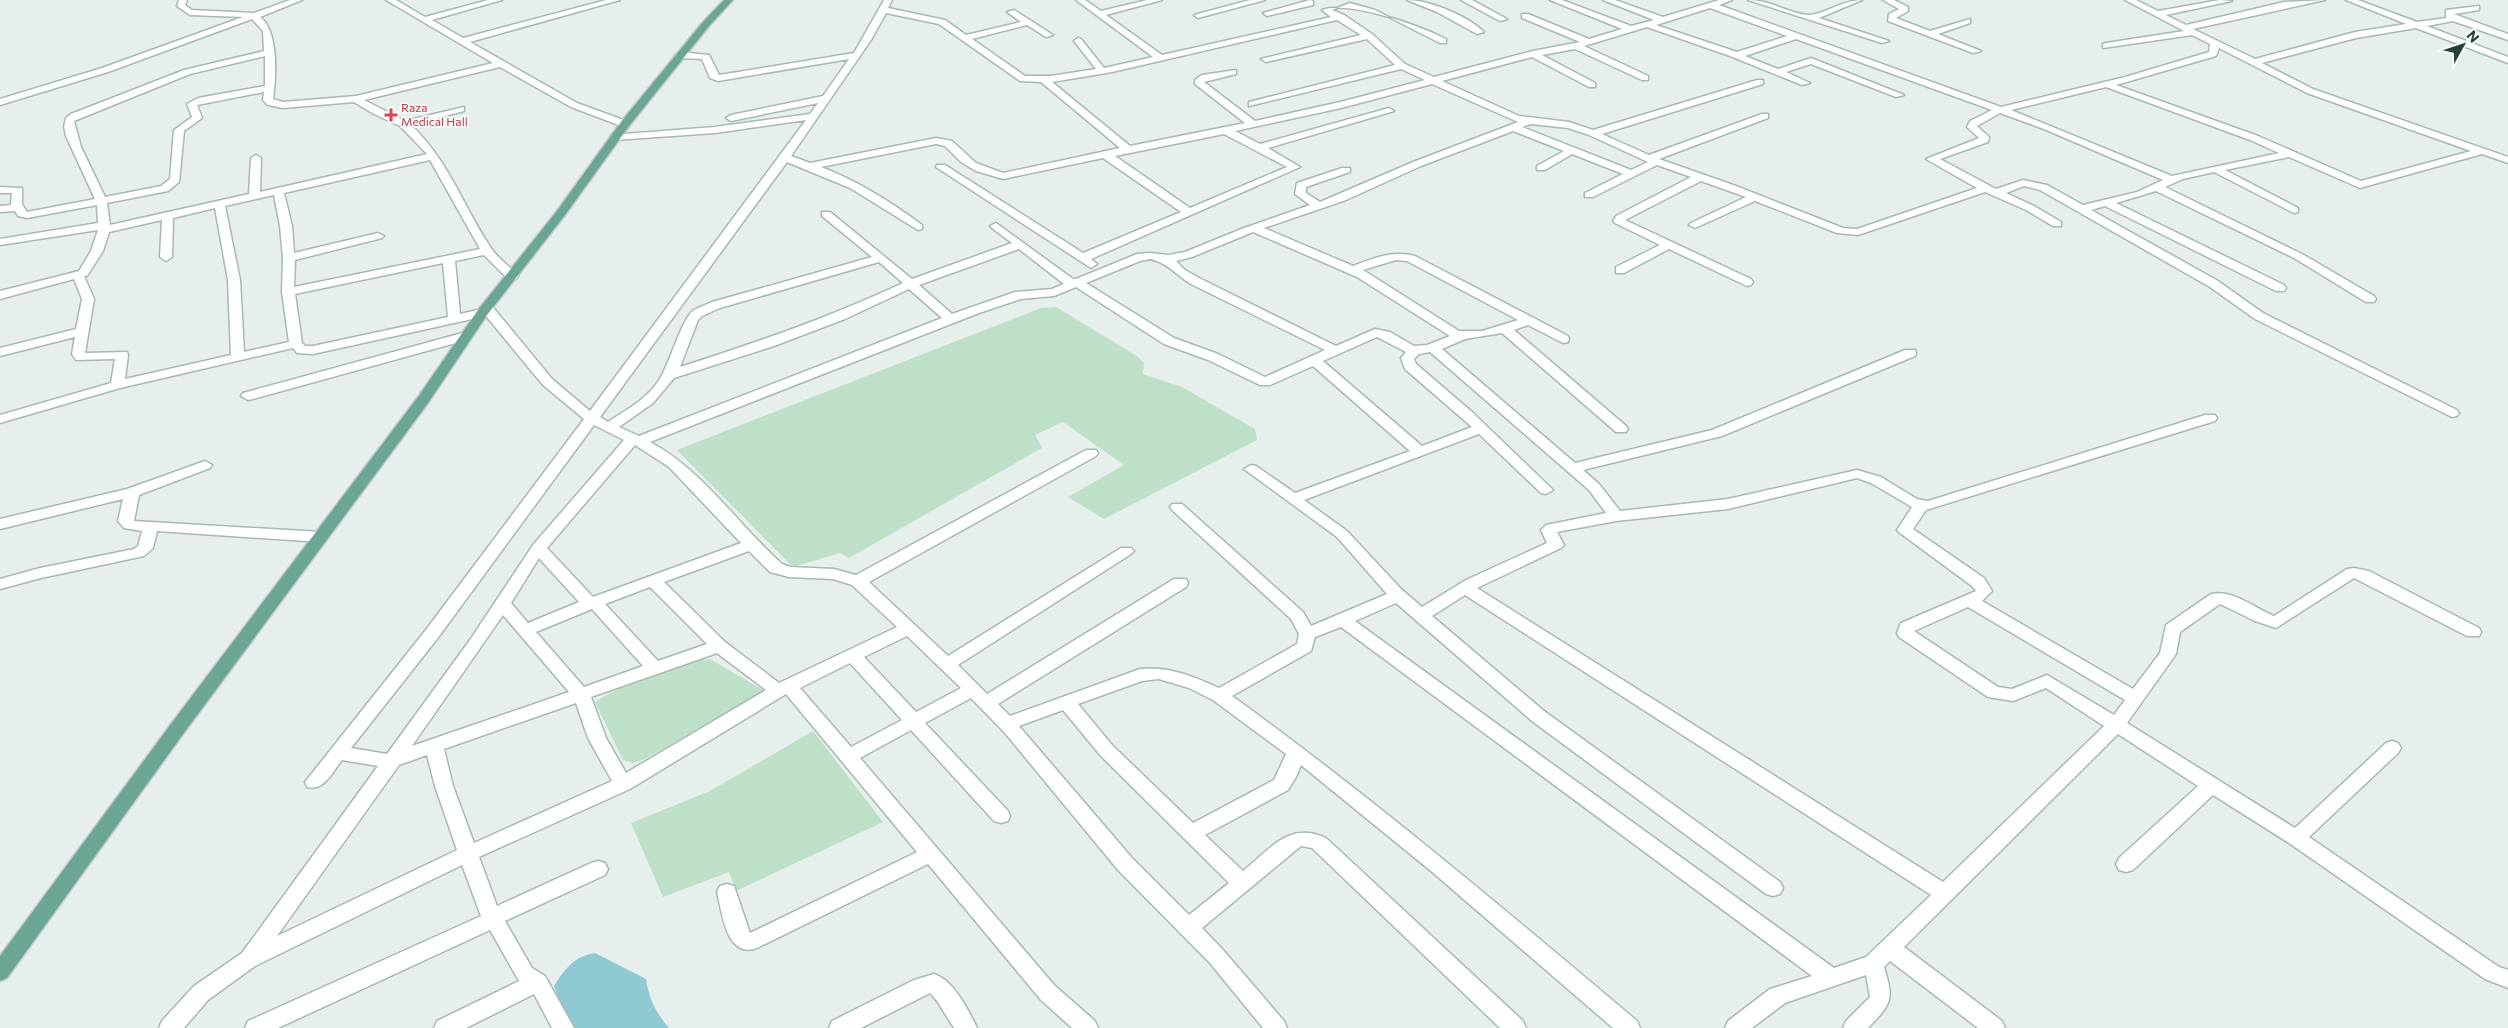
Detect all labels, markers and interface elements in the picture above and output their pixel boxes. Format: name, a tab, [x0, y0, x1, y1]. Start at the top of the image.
north arrow	[2438, 20, 2488, 70]
text: N	[2463, 27, 2483, 46]
place label: Raza Medical Hall	[401, 100, 468, 128]
marker: Raza Medical Hall	[385, 109, 397, 121]

